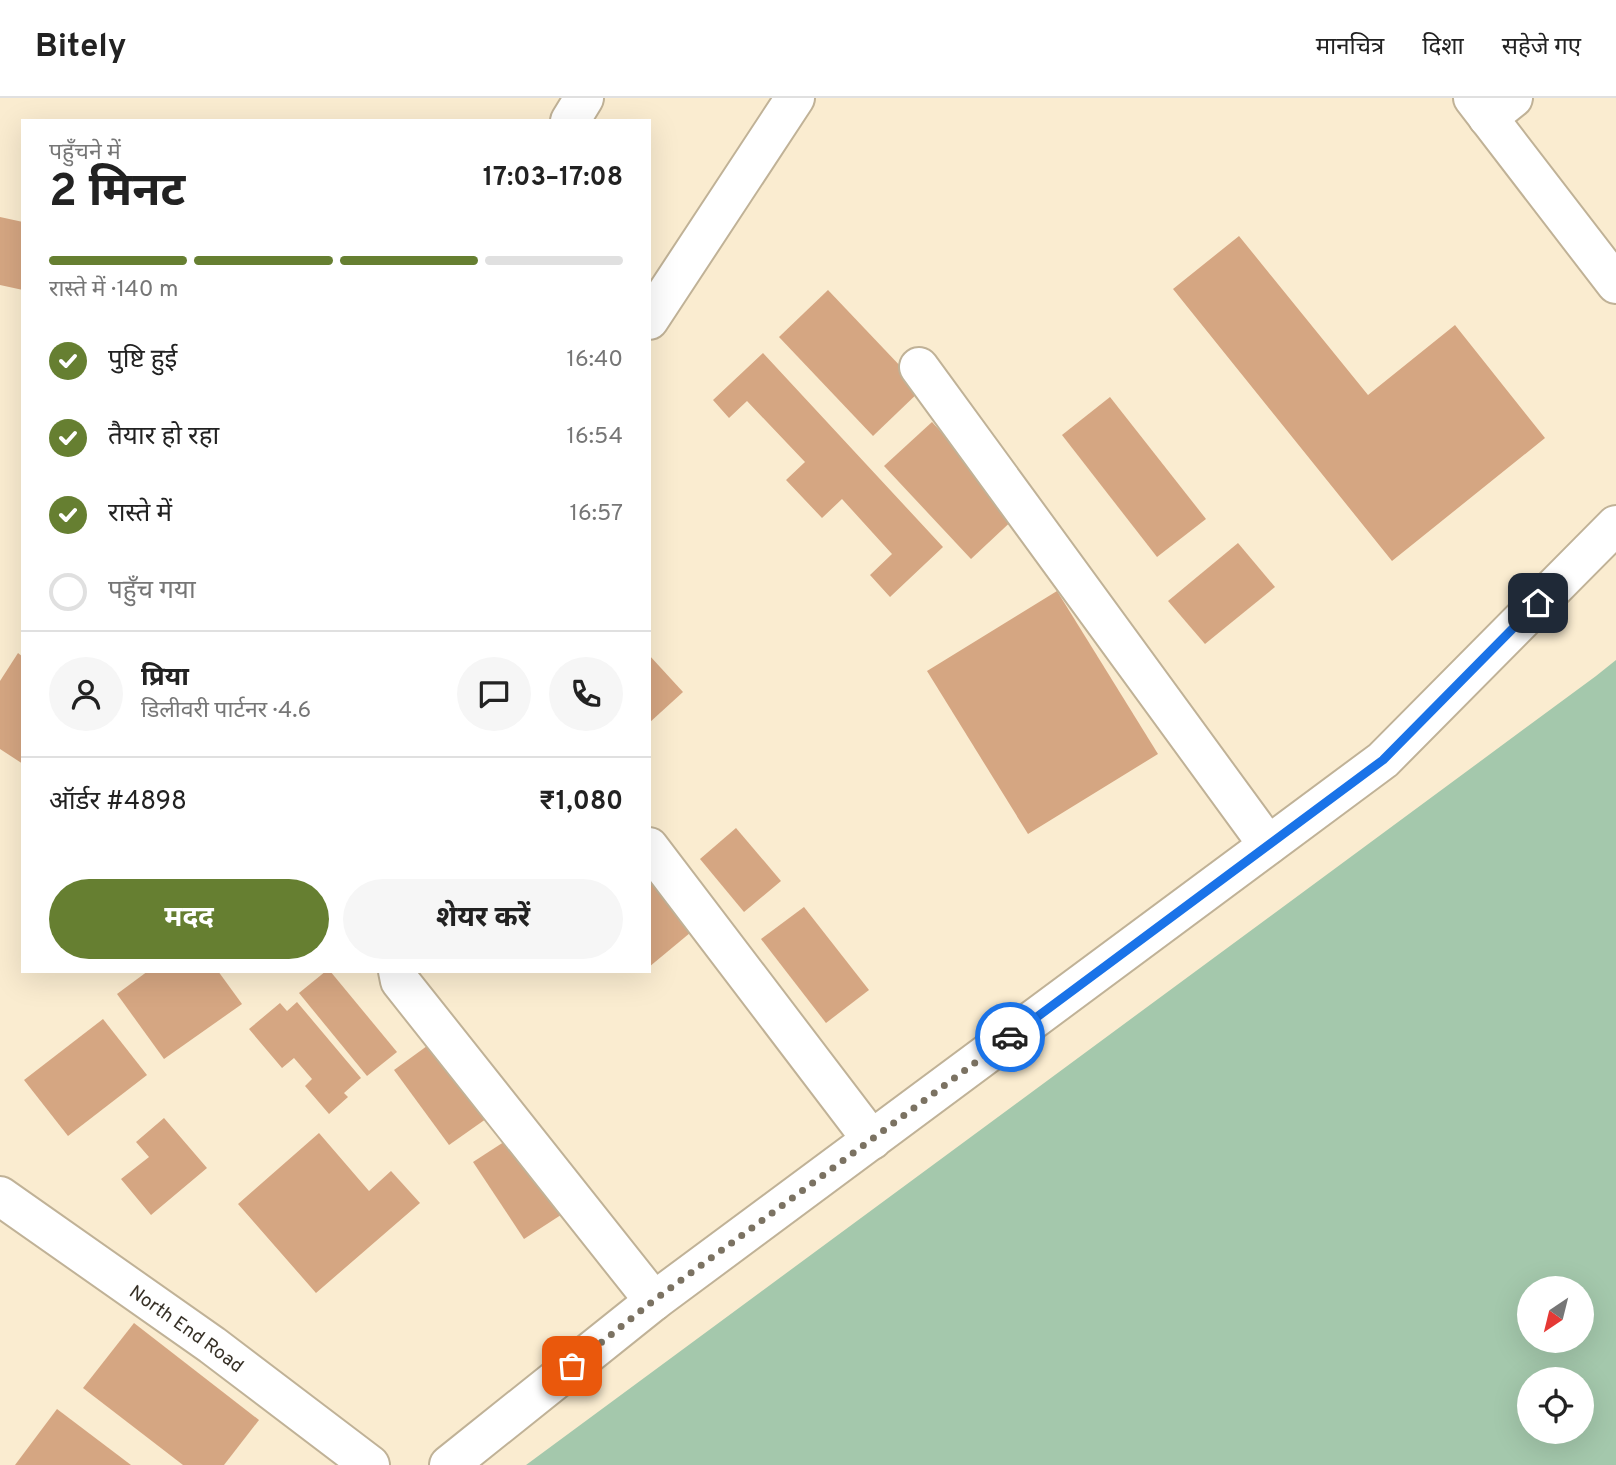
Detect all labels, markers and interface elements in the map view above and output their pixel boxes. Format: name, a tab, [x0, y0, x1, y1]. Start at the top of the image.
text: Bitely	[35, 27, 127, 69]
text: मानचित्र	[1316, 33, 1384, 63]
text: दिशा	[1422, 33, 1464, 63]
text: सहेजे गए	[1502, 33, 1581, 63]
text: पहुँचने में	[49, 139, 121, 168]
text: 17:03–17:08	[483, 162, 623, 195]
text: 2 मिनट	[49, 164, 185, 223]
text: रास्ते में · 140 m	[49, 276, 178, 305]
icon: check	[49, 342, 87, 380]
text: पुष्टि हुई	[108, 344, 177, 377]
text: 16:40	[566, 346, 623, 375]
icon: check	[49, 419, 87, 457]
text: तैयार हो रहा	[108, 421, 219, 454]
text: 16:54	[566, 423, 623, 452]
icon: check	[49, 496, 87, 534]
text: रास्ते में	[108, 498, 172, 531]
text: 16:57	[569, 500, 623, 529]
pin	[1508, 573, 1568, 633]
text: पहुँच गया	[108, 575, 196, 608]
icon: home	[1519, 584, 1557, 622]
button: person	[49, 657, 123, 731]
button: chat	[457, 657, 531, 731]
button: phone	[549, 657, 623, 731]
text: प्रिया	[141, 662, 189, 695]
text: डिलीवरी पार्टनर · 4.6	[141, 697, 311, 726]
text: ऑर्डर #4898	[49, 786, 187, 819]
text: ₹1,080	[539, 786, 623, 819]
button: मदद	[49, 879, 329, 959]
button: शेयर करें	[343, 879, 623, 959]
courier	[975, 1002, 1045, 1072]
icon: car	[991, 1018, 1029, 1056]
north arrow	[1517, 1276, 1594, 1353]
map controls	[1517, 1276, 1594, 1444]
street label: North End Road	[124, 1281, 248, 1379]
pin	[542, 1336, 602, 1396]
icon: bag	[553, 1347, 591, 1385]
button: locate	[1517, 1367, 1594, 1444]

